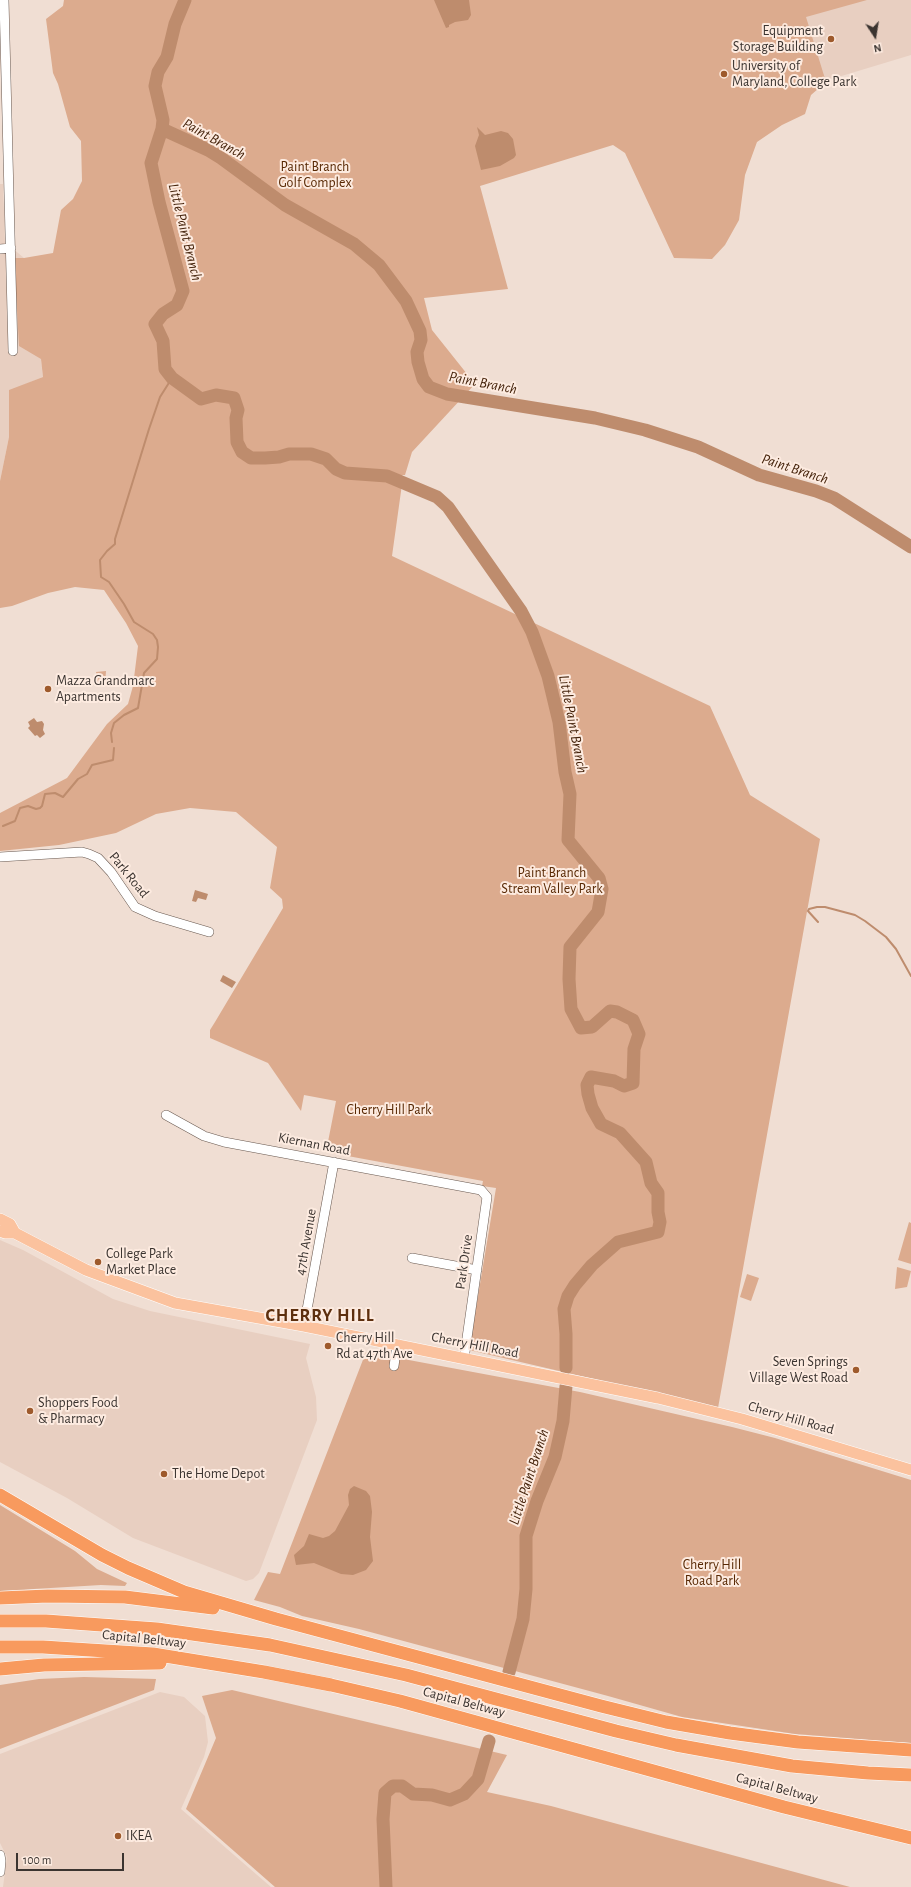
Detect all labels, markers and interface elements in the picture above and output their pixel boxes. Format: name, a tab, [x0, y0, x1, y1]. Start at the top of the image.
north arrow	[855, 16, 895, 56]
place label: Equipment Storage Building	[733, 23, 823, 56]
marker: Equipment Storage Building	[826, 34, 836, 44]
text: N	[873, 42, 882, 54]
place label: University of Maryland, College Park	[732, 58, 857, 90]
marker: University of Maryland, College Park	[719, 69, 729, 79]
water label: Paint Branch	[179, 114, 249, 164]
park label: Paint Branch Golf Complex	[278, 159, 352, 192]
water label: Little Paint Branch	[164, 181, 206, 283]
water label: Paint Branch	[447, 368, 519, 398]
water label: Paint Branch	[759, 450, 831, 488]
place label: Mazza Grandmarc Apartments	[56, 673, 154, 706]
water label: Little Paint Branch	[555, 673, 591, 775]
marker: Mazza Grandmarc Apartments	[43, 684, 53, 694]
street label: Park Road	[105, 849, 153, 901]
park label: Paint Branch Stream Valley Park	[501, 865, 603, 898]
park label: Cherry Hill Park	[347, 1102, 431, 1118]
street label: Kiernan Road	[277, 1129, 351, 1159]
street label: 47th Avenue	[292, 1207, 320, 1277]
street label: Park Drive	[452, 1233, 476, 1291]
place label: College Park Market Place	[106, 1246, 176, 1278]
marker: College Park Market Place	[93, 1257, 103, 1267]
district label: CHERRY HILL	[266, 1305, 374, 1327]
street label: Cherry Hill Road	[430, 1328, 520, 1362]
place label: Cherry Hill Rd at 47th Ave	[336, 1330, 413, 1362]
marker: Cherry Hill Rd at 47th Ave	[323, 1341, 333, 1351]
place label: Seven Springs Village West Road	[750, 1354, 848, 1386]
marker: Seven Springs Village West Road	[851, 1365, 861, 1375]
place label: Shoppers Food & Pharmacy	[38, 1395, 118, 1428]
street label: Cherry Hill Road	[746, 1398, 836, 1438]
marker: Shoppers Food & Pharmacy	[25, 1406, 35, 1416]
water label: Little Paint Branch	[505, 1427, 553, 1527]
place label: The Home Depot	[172, 1466, 265, 1482]
marker: The Home Depot	[159, 1469, 169, 1479]
park label: Cherry Hill Road Park	[683, 1557, 741, 1590]
street label: Capital Beltway	[101, 1626, 187, 1652]
street label: Capital Beltway	[421, 1683, 507, 1721]
street label: Capital Beltway	[734, 1769, 820, 1807]
place label: IKEA	[126, 1828, 152, 1844]
marker: IKEA	[113, 1831, 123, 1841]
scale bar	[18, 1845, 126, 1871]
text: 100 m	[23, 1854, 51, 1866]

